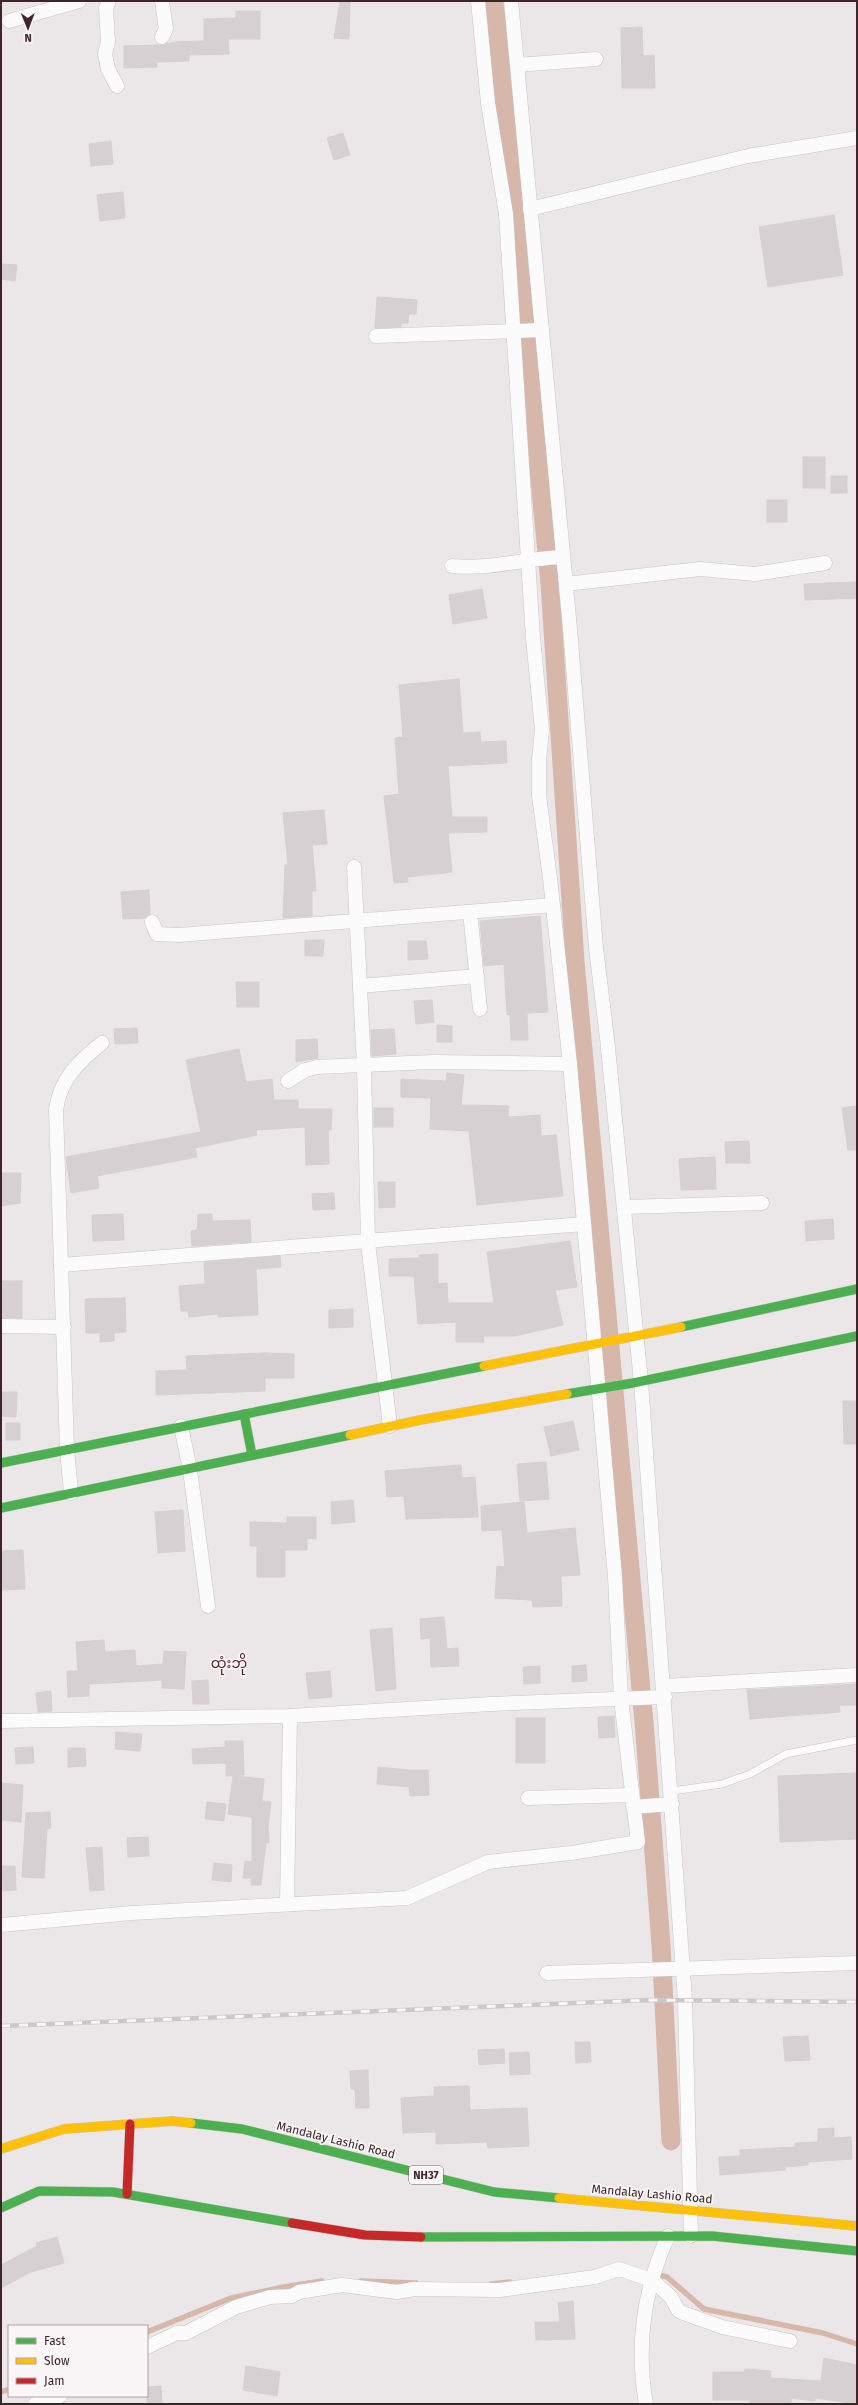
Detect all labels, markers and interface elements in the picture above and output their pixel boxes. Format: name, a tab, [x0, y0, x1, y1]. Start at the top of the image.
north arrow	[8, 8, 48, 48]
text: N	[24, 31, 32, 44]
district label: ထုံးဘို	[211, 1653, 247, 1675]
street label: Mandalay Lashio Road	[275, 2119, 397, 2161]
road number: NH37	[409, 2166, 443, 2184]
street label: Mandalay Lashio Road	[591, 2182, 713, 2206]
legend	[8, 2325, 148, 2397]
text: Fast	[44, 2334, 66, 2348]
text: Slow	[44, 2354, 70, 2368]
text: Jam	[44, 2374, 64, 2388]

